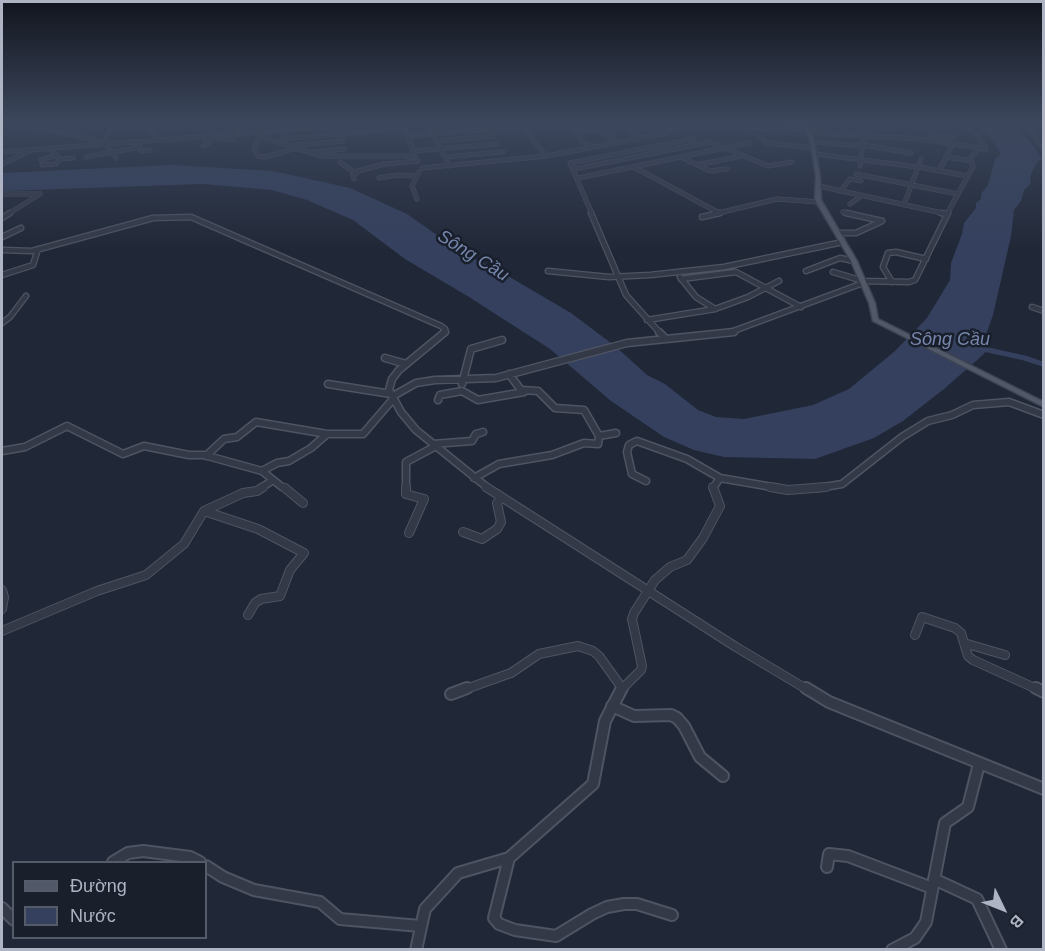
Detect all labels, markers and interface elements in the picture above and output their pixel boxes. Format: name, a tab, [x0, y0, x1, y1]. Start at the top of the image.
water label: Sông Cầu	[433, 226, 513, 286]
water label: Sông Cầu	[910, 329, 990, 351]
legend	[12, 861, 207, 939]
text: Đường	[70, 876, 127, 896]
north arrow	[973, 879, 1033, 939]
text: Nước	[70, 906, 116, 926]
text: B	[1006, 912, 1027, 932]

